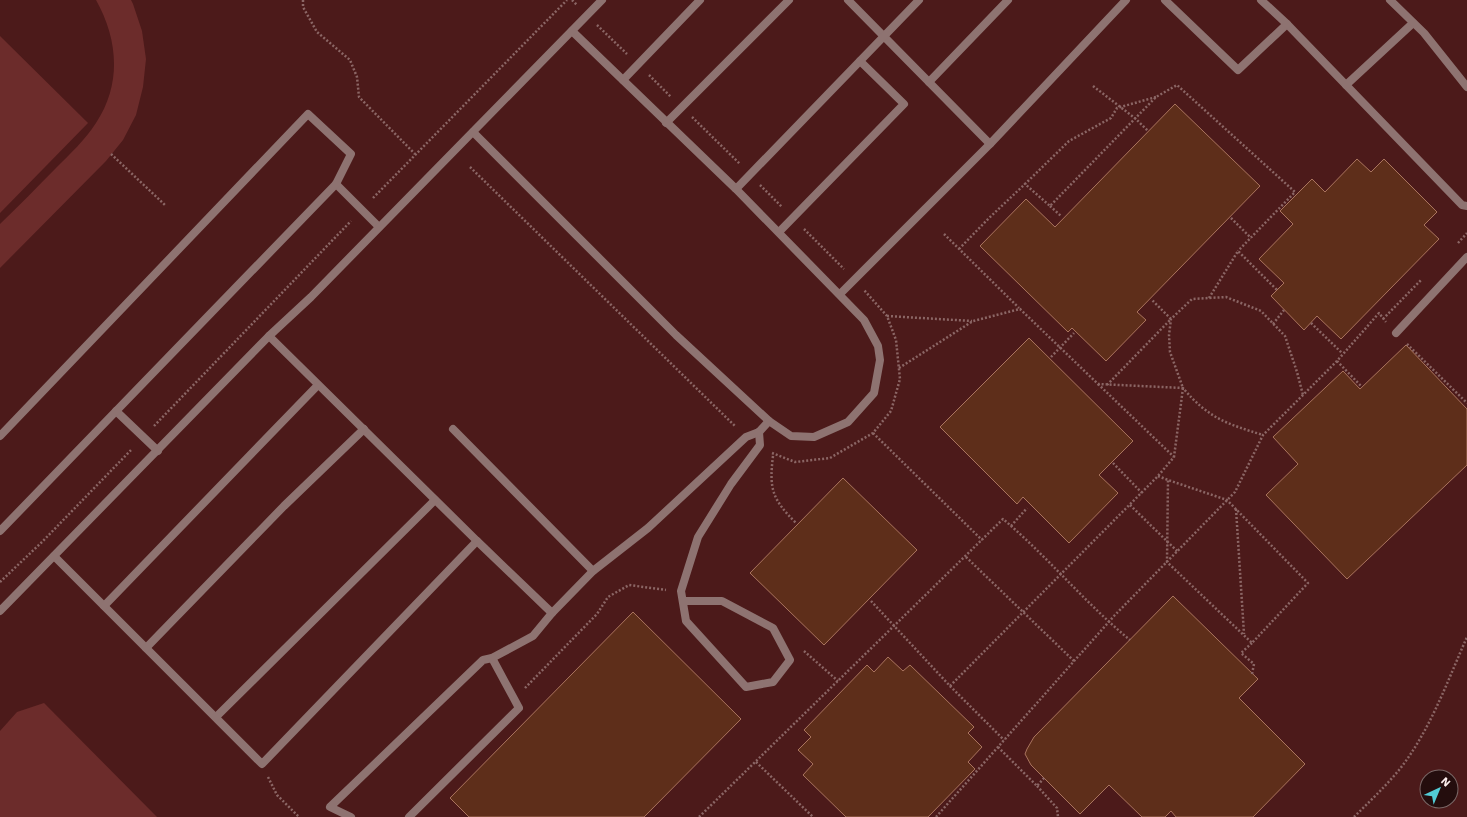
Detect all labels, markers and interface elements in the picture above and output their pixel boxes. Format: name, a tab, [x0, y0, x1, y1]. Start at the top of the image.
north arrow	[1419, 769, 1459, 809]
text: N	[1438, 775, 1453, 790]

